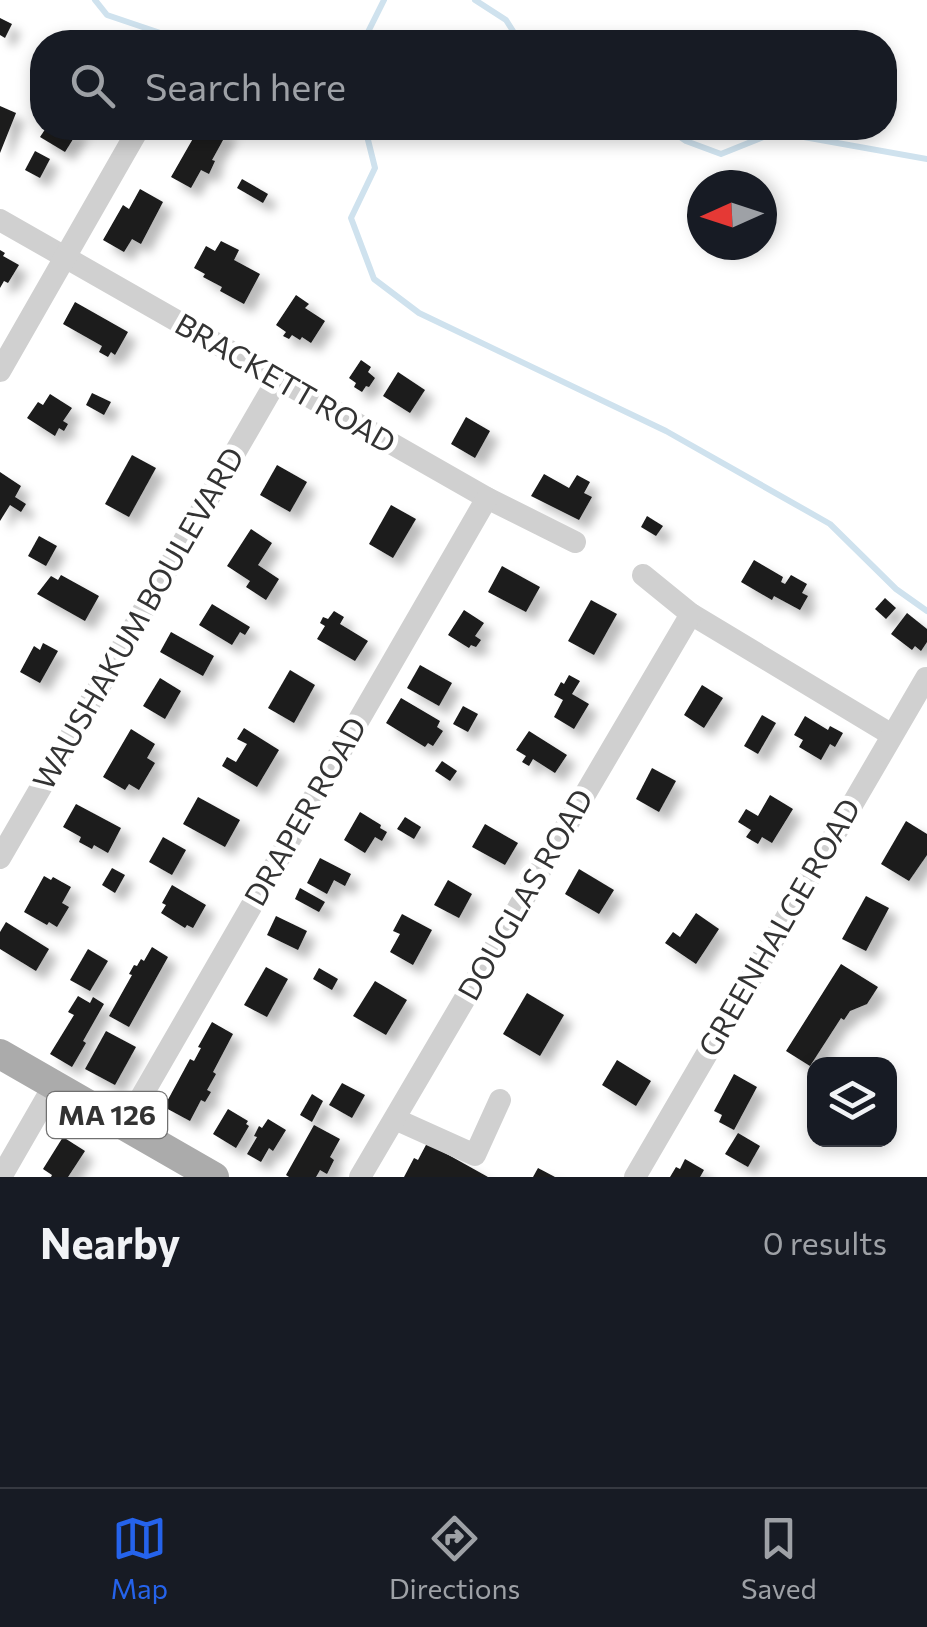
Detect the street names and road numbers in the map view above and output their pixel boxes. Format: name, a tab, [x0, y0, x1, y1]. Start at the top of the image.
street label: BRACKETT ROAD	[170, 304, 403, 460]
street label: WAUSHAKUM BOULEVARD	[24, 440, 250, 796]
street label: DRAPER ROAD	[235, 710, 373, 912]
street label: DOUGLAS ROAD	[448, 782, 599, 1006]
street label: GREENHALGE ROAD	[689, 791, 867, 1062]
road number: MA 126	[47, 1092, 167, 1138]

